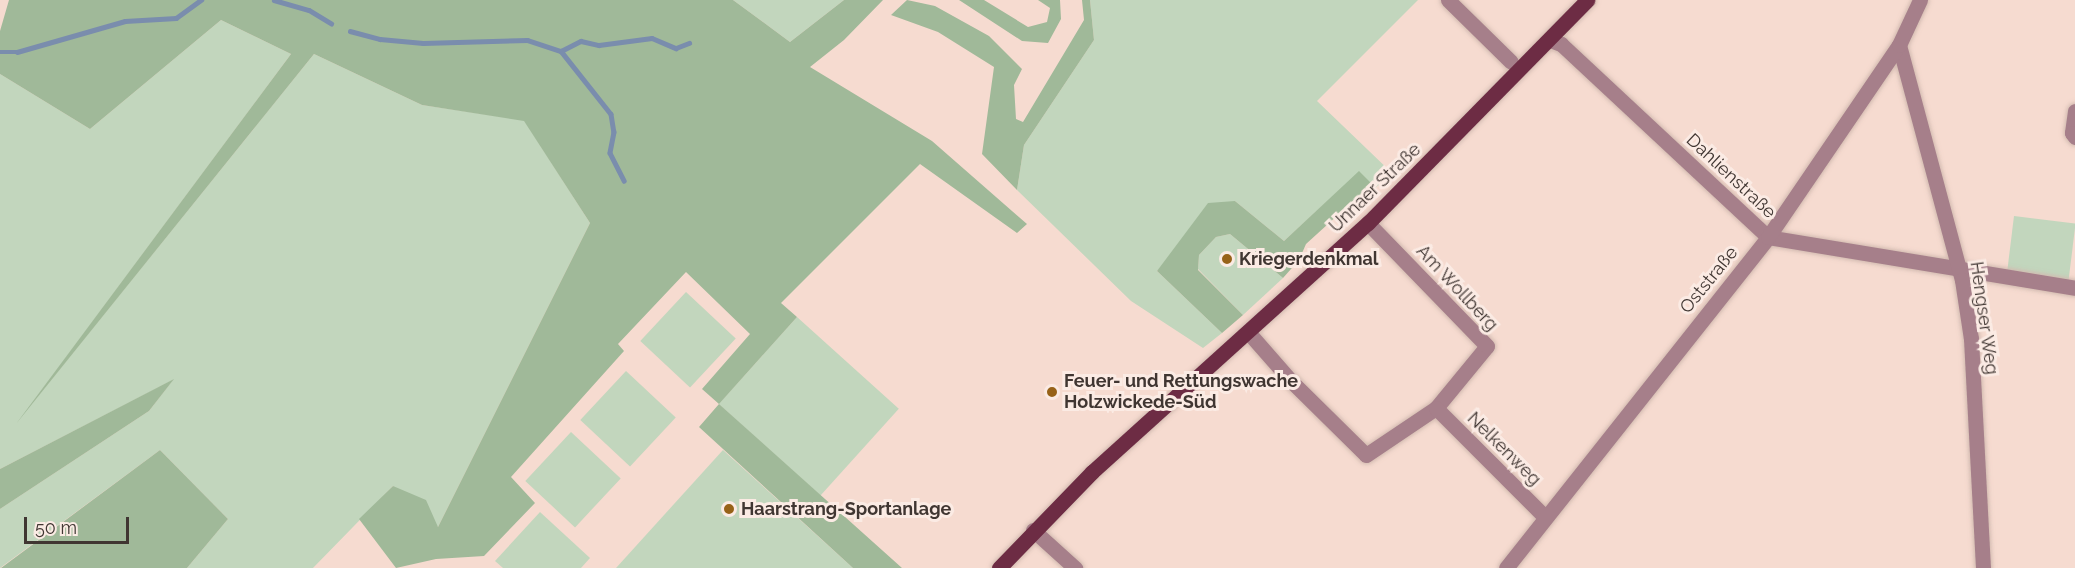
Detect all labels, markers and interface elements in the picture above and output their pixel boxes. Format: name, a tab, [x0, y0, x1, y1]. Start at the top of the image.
street label: Dahlienstraße	[1682, 129, 1780, 223]
street label: Unnaer Straße	[1325, 139, 1425, 237]
street label: Am Wollberg	[1411, 240, 1503, 336]
street label: Oststraße	[1676, 242, 1742, 318]
place label: Kriegerdenkmal	[1239, 248, 1379, 270]
marker: Kriegerdenkmal	[1220, 252, 1234, 266]
street label: Hengser Weg	[1965, 260, 2003, 376]
place label: Feuer- und Rettungswache Holzwickede-Süd	[1064, 371, 1298, 413]
marker: Feuer- und Rettungswache Holzwickede-Süd	[1045, 385, 1059, 399]
street label: Nelkenweg	[1463, 408, 1545, 490]
place label: Haarstrang-Sportanlage	[741, 498, 951, 520]
marker: Haarstrang-Sportanlage	[722, 502, 736, 516]
scale bar	[27, 505, 132, 543]
text: 50 m	[35, 517, 77, 538]

